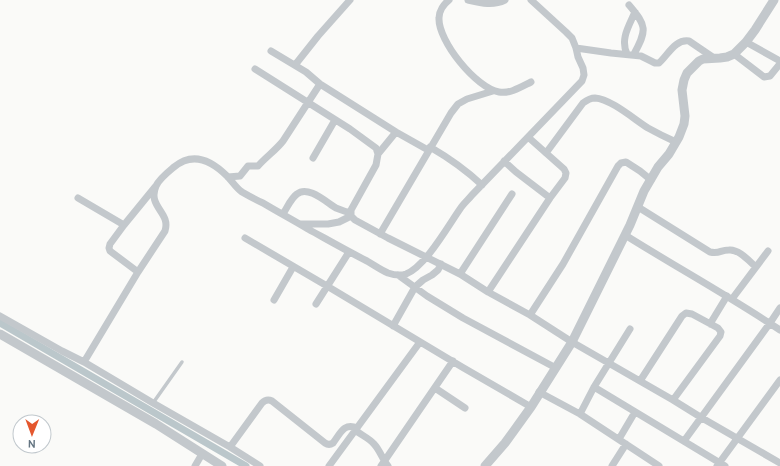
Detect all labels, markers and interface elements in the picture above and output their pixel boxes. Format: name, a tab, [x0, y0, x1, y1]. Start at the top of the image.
north arrow	[12, 414, 52, 454]
text: N	[28, 437, 36, 451]

